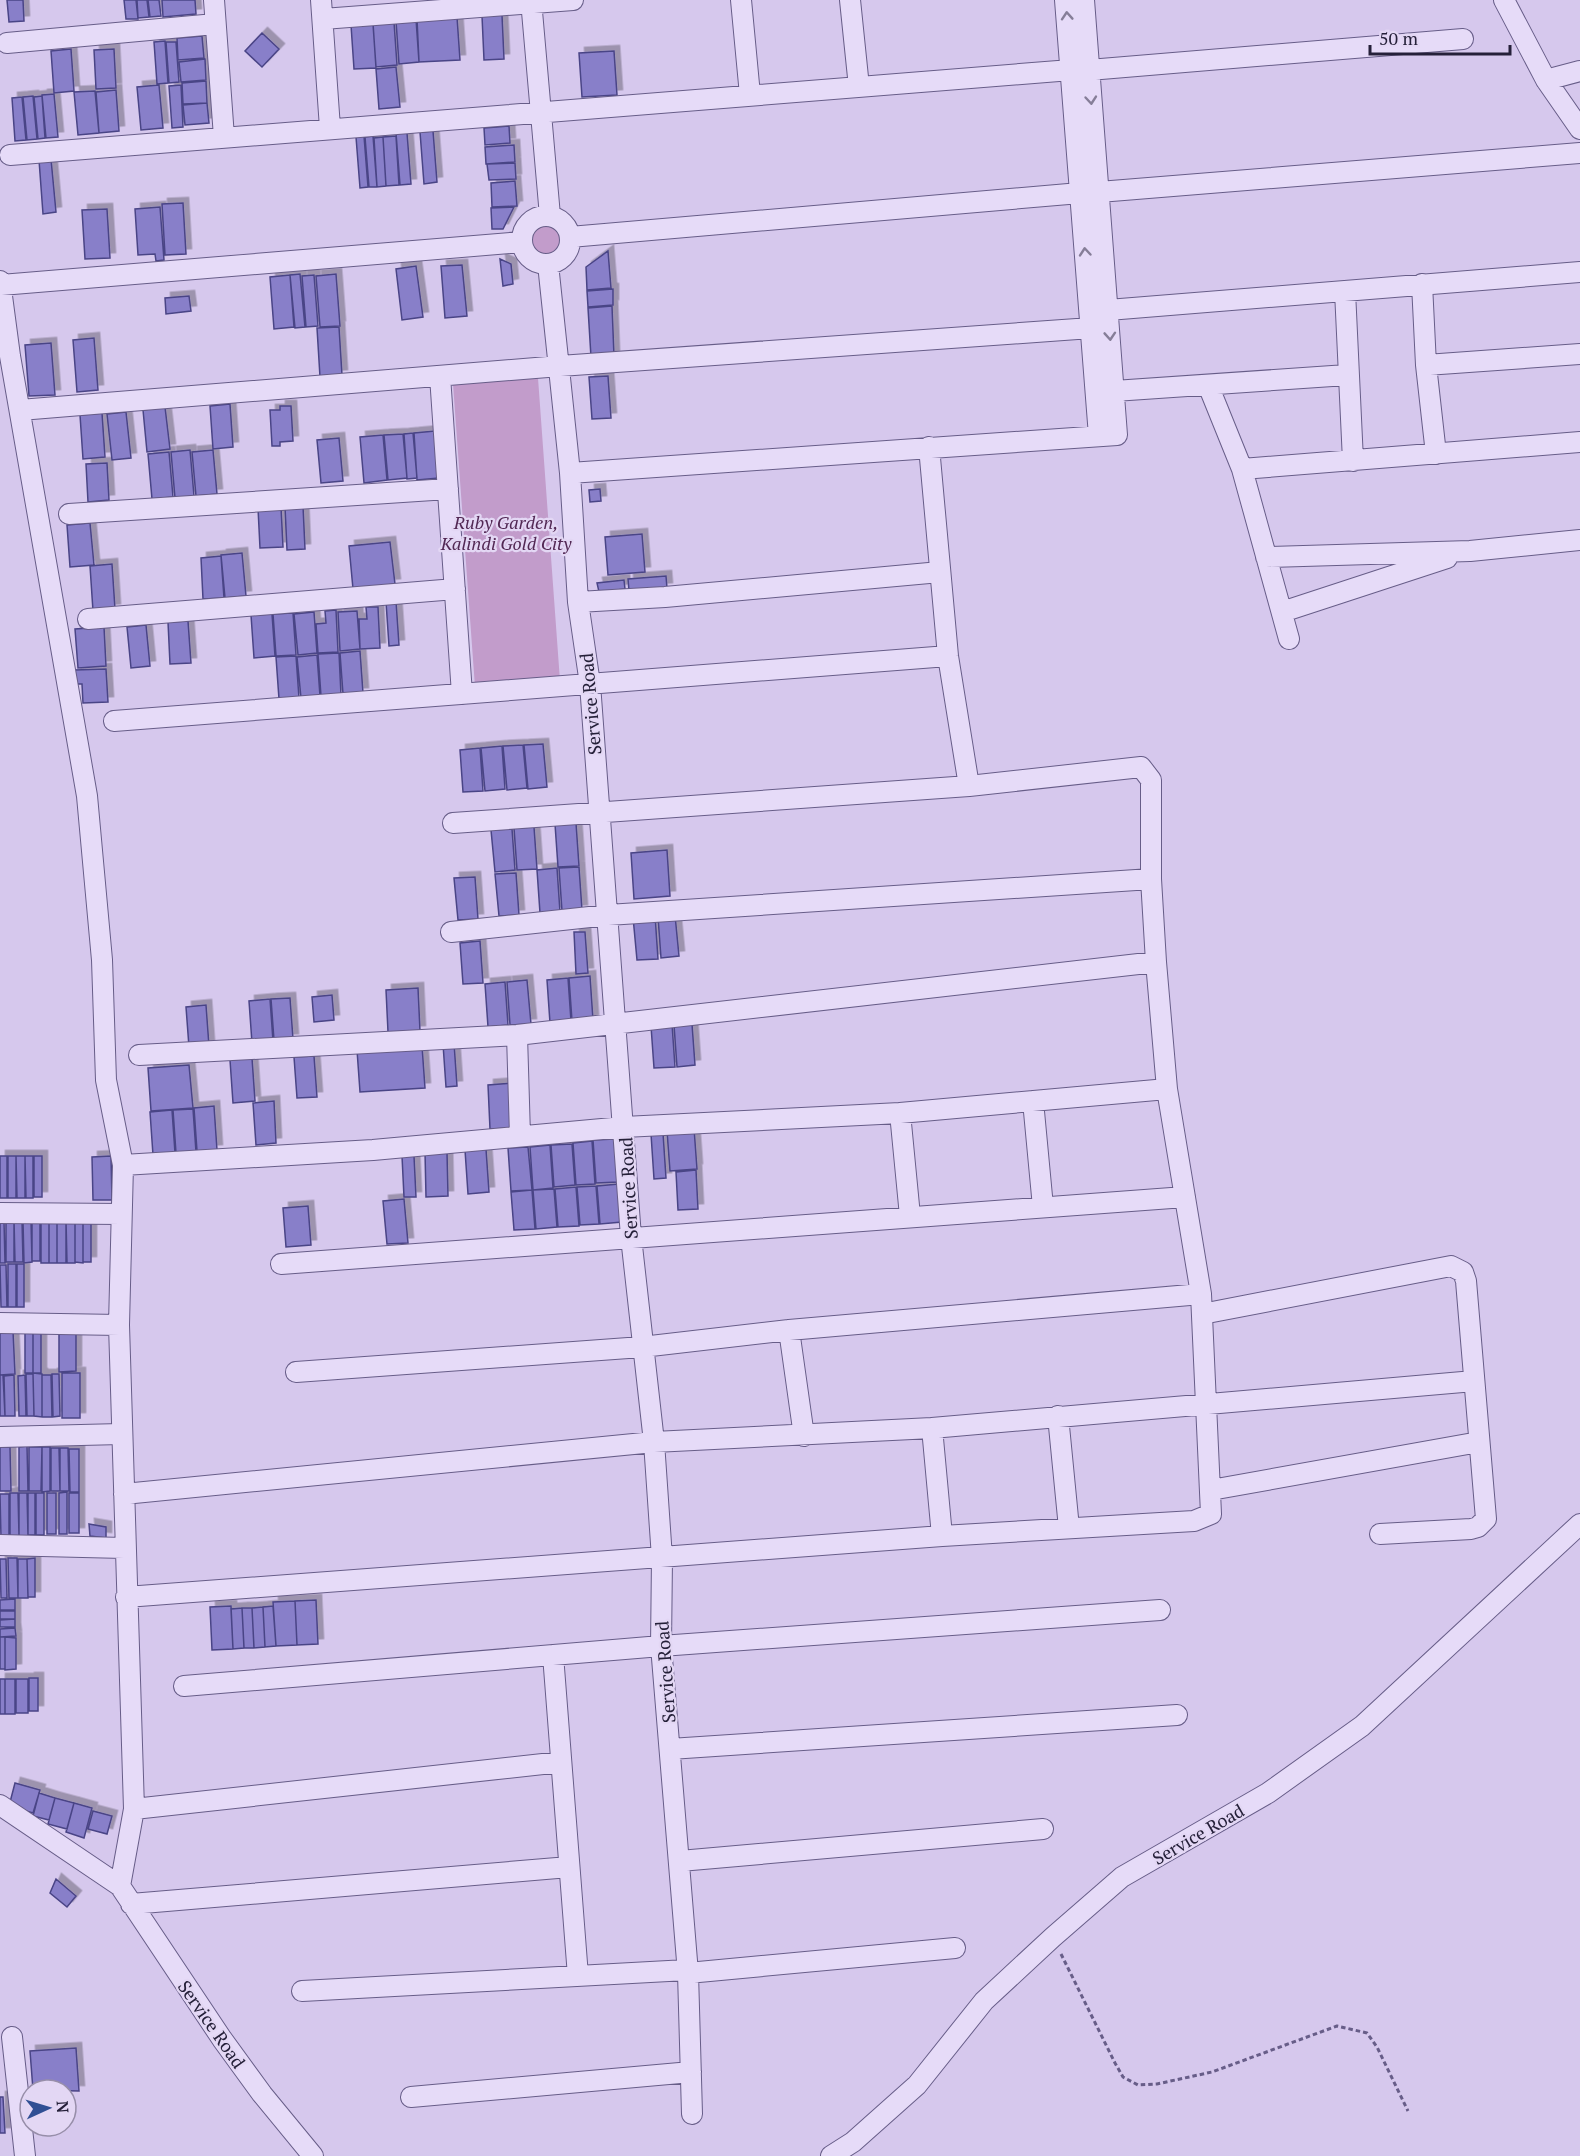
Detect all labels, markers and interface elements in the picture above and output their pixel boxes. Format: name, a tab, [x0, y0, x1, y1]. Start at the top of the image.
one-way arrow	[1060, 12, 1073, 21]
scale bar	[1370, 18, 1510, 56]
text: 50 m	[1379, 26, 1419, 50]
one-way arrow	[1085, 96, 1098, 105]
one-way arrow	[1079, 248, 1092, 257]
one-way arrow	[1103, 332, 1116, 341]
park label: Ruby Garden, Kalindi Gold City	[440, 510, 572, 555]
street label: Service Road	[574, 652, 606, 756]
street label: Service Road	[613, 1136, 643, 1240]
street label: Service Road	[649, 1620, 681, 1724]
street label: Service Road	[1148, 1798, 1248, 1870]
street label: Service Road	[173, 1975, 251, 2073]
north arrow	[18, 2078, 78, 2138]
text: N	[52, 2100, 74, 2114]

